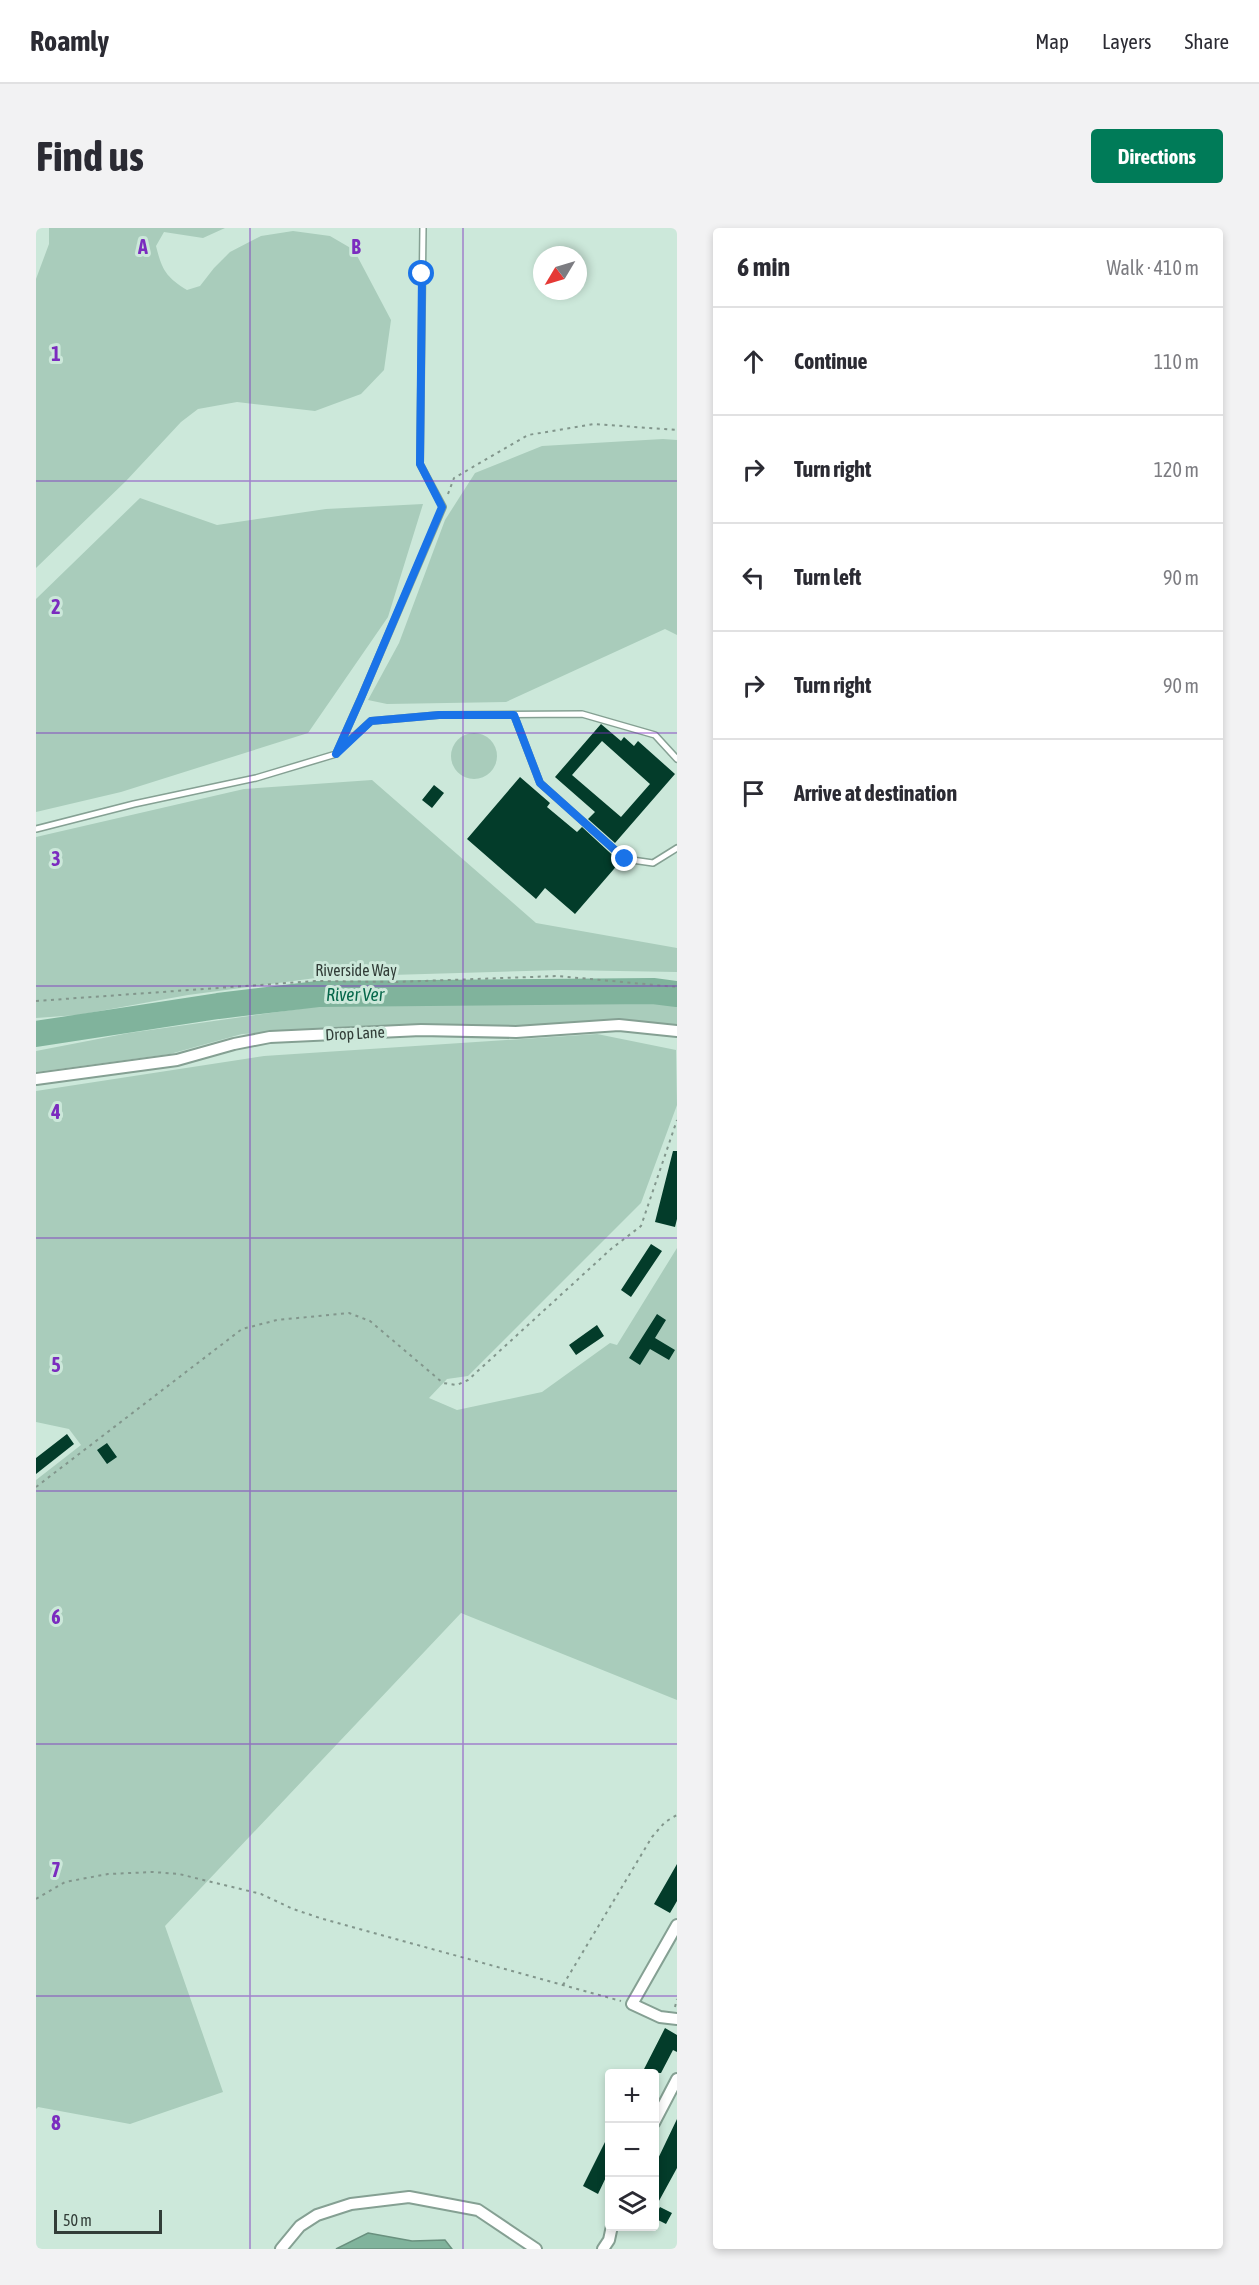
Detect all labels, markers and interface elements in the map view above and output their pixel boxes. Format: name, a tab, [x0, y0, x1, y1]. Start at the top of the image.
text: Roamly	[30, 25, 109, 57]
text: Map	[1035, 29, 1069, 53]
text: Layers	[1102, 29, 1152, 53]
text: Share	[1185, 29, 1229, 53]
button: Directions	[1091, 129, 1223, 183]
text: Find us	[36, 132, 144, 180]
text: A	[137, 235, 148, 258]
text: B	[351, 235, 361, 258]
north arrow	[533, 246, 587, 300]
text: 6 min	[737, 252, 790, 282]
text: Walk · 410 m	[1107, 256, 1199, 279]
route start	[408, 260, 434, 286]
text: 1	[51, 342, 61, 365]
icon: ahead	[737, 345, 770, 378]
text: Continue	[794, 348, 868, 374]
text: 110 m	[1154, 350, 1199, 373]
icon: right	[737, 453, 770, 486]
text: Turn right	[794, 456, 871, 482]
text: 120 m	[1154, 458, 1199, 481]
icon: left	[737, 561, 770, 594]
text: Turn left	[794, 564, 861, 590]
text: 90 m	[1163, 566, 1199, 589]
text: 2	[51, 595, 61, 618]
icon: right	[737, 669, 770, 702]
text: Turn right	[794, 672, 871, 698]
text: 90 m	[1163, 674, 1199, 697]
icon: arrive	[737, 777, 770, 810]
text: Arrive at destination	[794, 780, 957, 806]
route end	[611, 845, 637, 871]
text: 3	[51, 847, 61, 870]
street label: Riverside Way	[315, 961, 397, 980]
water label: River Ver	[326, 984, 385, 1005]
street label: Drop Lane	[325, 1022, 385, 1045]
text: 4	[50, 1100, 61, 1123]
text: 5	[51, 1353, 61, 1376]
text: 6	[51, 1605, 61, 1628]
text: 7	[51, 1858, 61, 1881]
map controls	[605, 2069, 659, 2231]
button: +	[605, 2069, 659, 2123]
text: 8	[51, 2111, 61, 2134]
button: −	[605, 2123, 659, 2177]
button: layers	[605, 2177, 659, 2231]
scale bar	[54, 2207, 162, 2234]
text: 50 m	[63, 2211, 92, 2229]

